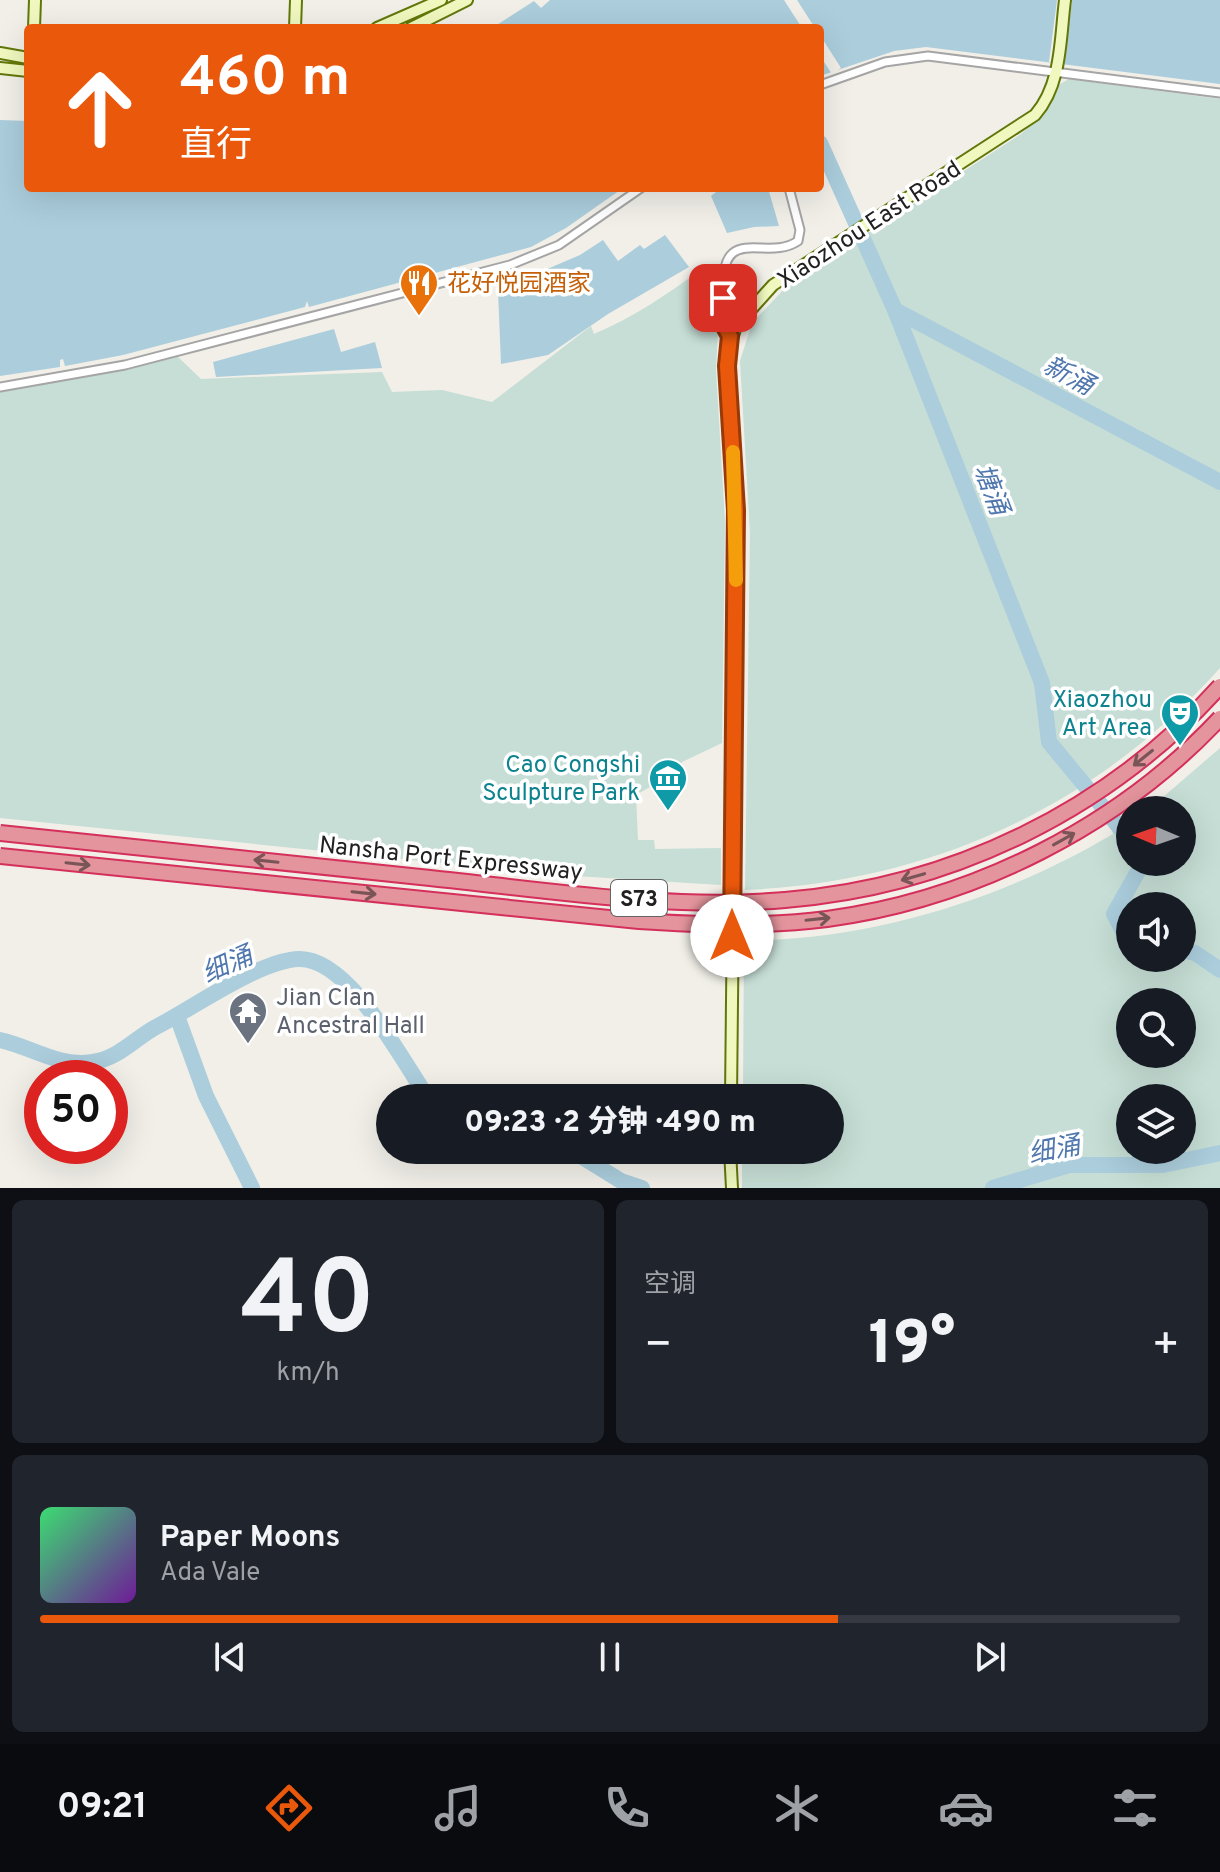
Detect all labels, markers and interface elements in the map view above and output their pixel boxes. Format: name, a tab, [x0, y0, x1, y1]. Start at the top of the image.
text: 460 m	[180, 45, 350, 115]
icon: ahead	[48, 56, 152, 160]
text: 直行	[180, 124, 252, 170]
street label: Xiaozhou East Road	[773, 155, 968, 296]
restaurant icon: 花好悦园酒家	[398, 262, 440, 317]
pin	[689, 264, 757, 332]
place label: 花好悦园酒家	[447, 270, 591, 300]
icon: arrive	[701, 276, 745, 320]
water label: 新涌	[1037, 350, 1101, 405]
water label: 塘涌	[965, 460, 1015, 523]
place label: Xiaozhou Art Area	[1053, 686, 1152, 744]
theatre icon: Xiaozhou Art Area	[1159, 692, 1201, 747]
one-way arrow	[1133, 750, 1154, 767]
place label: Cao Congshi Sculpture Park	[482, 751, 640, 809]
museum icon: Cao Congshi Sculpture Park	[647, 757, 689, 812]
north arrow	[1116, 796, 1196, 876]
map controls	[1116, 796, 1196, 1164]
one-way arrow	[1051, 830, 1075, 846]
street label: Nansha Port Expressway	[317, 831, 584, 889]
one-way arrow	[253, 853, 280, 868]
one-way arrow	[64, 856, 91, 871]
one-way arrow	[901, 870, 927, 885]
road number: S73	[611, 880, 667, 916]
one-way arrow	[350, 886, 377, 901]
button: sound	[1116, 892, 1196, 972]
position arrow	[690, 894, 774, 978]
one-way arrow	[804, 912, 831, 927]
water label: 细涌	[198, 939, 261, 992]
place label: Jian Clan Ancestral Hall	[276, 984, 425, 1042]
button: search	[1116, 988, 1196, 1068]
temple icon: Jian Clan Ancestral Hall	[227, 990, 269, 1045]
speed limit sign: 50	[24, 1060, 128, 1164]
button: layers	[1116, 1084, 1196, 1164]
text: 09:23 · 2 分钟 · 490 m	[464, 1105, 756, 1142]
water label: 细涌	[1026, 1130, 1086, 1173]
text: 40	[240, 1239, 376, 1371]
text: 空调	[644, 1269, 696, 1302]
text: 19°	[869, 1309, 955, 1385]
text: −	[644, 1319, 672, 1375]
text: +	[1152, 1319, 1180, 1375]
text: km/h	[276, 1357, 340, 1390]
text: Paper Moons	[160, 1520, 340, 1557]
text: Ada Vale	[160, 1557, 260, 1590]
icon: previous	[208, 1635, 252, 1679]
icon: pause	[588, 1635, 632, 1679]
icon: next	[968, 1635, 1012, 1679]
icon: directions	[261, 1780, 317, 1836]
icon: music	[430, 1780, 486, 1836]
icon: phone	[599, 1780, 655, 1836]
icon: climate	[769, 1780, 825, 1836]
icon: car	[938, 1780, 994, 1836]
icon: filters	[1107, 1780, 1163, 1836]
text: 09:21	[57, 1785, 148, 1831]

